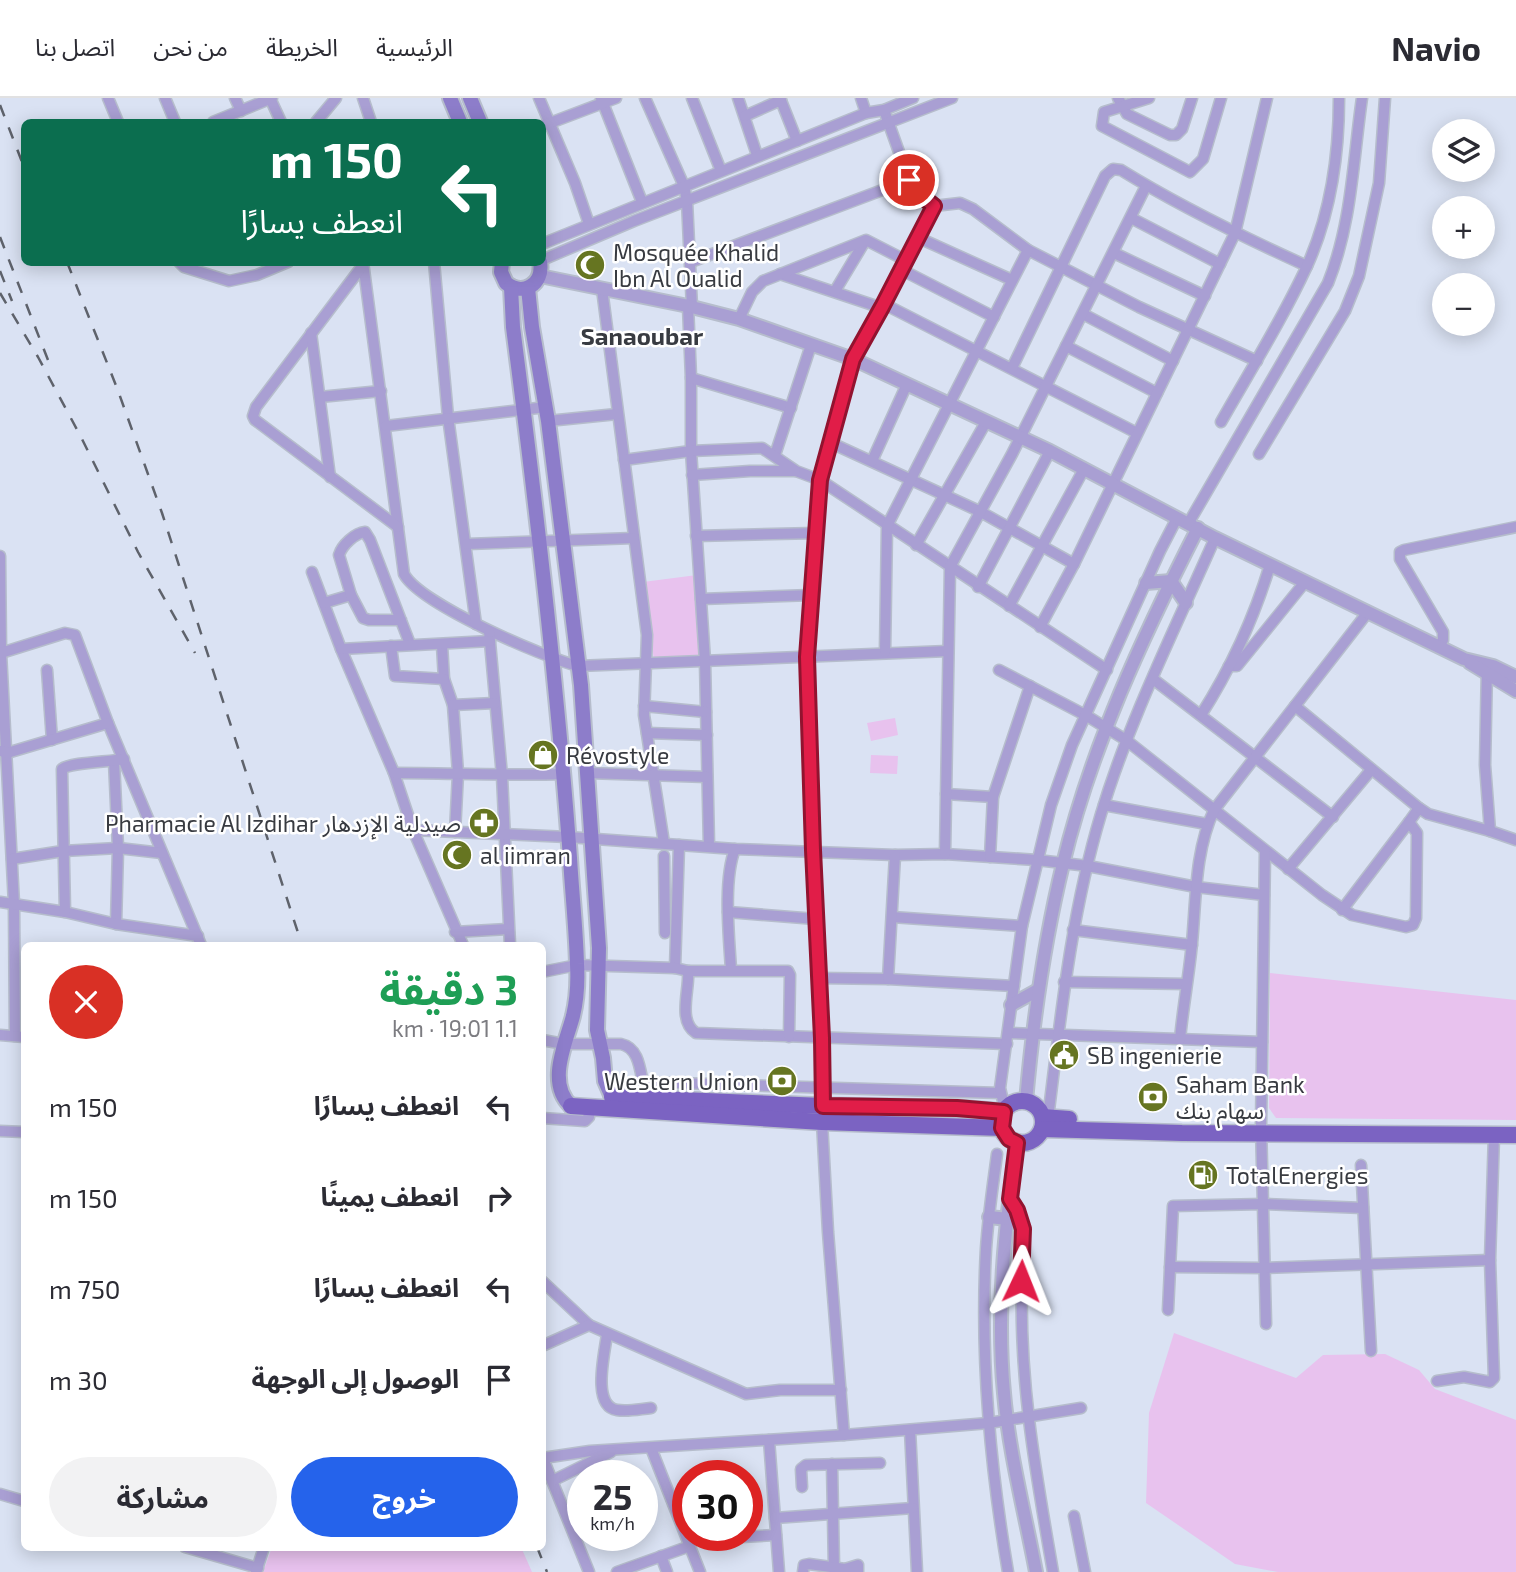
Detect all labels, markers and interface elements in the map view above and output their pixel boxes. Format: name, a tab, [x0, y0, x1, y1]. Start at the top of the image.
text: Navio	[1391, 28, 1481, 68]
text: اتصل بنا	[35, 32, 115, 61]
text: من نحن	[153, 32, 228, 61]
text: الخريطة	[266, 32, 338, 61]
text: الرئيسية	[376, 32, 453, 61]
map controls	[1432, 119, 1495, 336]
button: layers	[1432, 119, 1495, 182]
text: 150 m	[270, 129, 403, 188]
icon: left	[427, 147, 518, 238]
pin	[879, 150, 939, 210]
icon: arrive	[890, 161, 928, 199]
button: +	[1432, 196, 1495, 259]
text: انعطف يسارًا	[240, 201, 403, 239]
place label: Mosquée Khalid Ibn Al Oualid	[613, 238, 779, 292]
mosque icon: Mosquée Khalid Ibn Al Oualid	[573, 248, 607, 282]
button: −	[1432, 273, 1495, 336]
district label: Sanaoubar	[581, 321, 704, 350]
shop icon: Révostyle	[526, 738, 560, 772]
place label: Révostyle	[566, 741, 669, 769]
pharmacy icon: Pharmacie Al Izdihar صيدلية الإزدهار	[467, 806, 501, 840]
place label: Pharmacie Al Izdihar صيدلية الإزدهار	[105, 809, 461, 840]
mosque icon: al iimran	[440, 838, 474, 872]
place label: al iimran	[480, 841, 571, 869]
text: 3 دقيقة	[379, 963, 518, 1013]
button: close	[49, 965, 123, 1039]
text: 1.1 km · 19:01	[392, 1014, 518, 1042]
public building icon: SB ingenierie	[1047, 1038, 1081, 1072]
place label: SB ingenierie	[1087, 1041, 1222, 1069]
bank icon: Western Union	[765, 1064, 799, 1098]
place label: Western Union	[604, 1067, 759, 1095]
place label: Saham Bank سهام بنك	[1176, 1070, 1305, 1129]
bank icon: Saham Bank سهام بنك	[1136, 1080, 1170, 1114]
icon: left	[480, 1088, 518, 1126]
text: انعطف يسارًا	[314, 1089, 459, 1120]
text: 150 m	[49, 1091, 118, 1122]
fuel station icon: TotalEnergies	[1186, 1158, 1220, 1192]
place label: TotalEnergies	[1226, 1161, 1368, 1189]
icon: right	[480, 1179, 518, 1217]
text: انعطف يمينًا	[320, 1180, 459, 1211]
text: 150 m	[49, 1182, 118, 1213]
position arrow	[984, 1244, 1058, 1318]
icon: left	[480, 1270, 518, 1308]
text: انعطف يسارًا	[314, 1271, 459, 1302]
text: 750 m	[49, 1273, 121, 1304]
icon: arrive	[480, 1361, 518, 1399]
text: الوصول إلى الوجهة	[251, 1362, 459, 1393]
text: 30 m	[49, 1364, 108, 1395]
button: مشاركة	[49, 1457, 277, 1537]
button: خروج	[291, 1457, 518, 1537]
speed limit sign: 30	[672, 1460, 763, 1551]
text: 25	[593, 1475, 632, 1517]
text: km/h	[590, 1512, 635, 1534]

